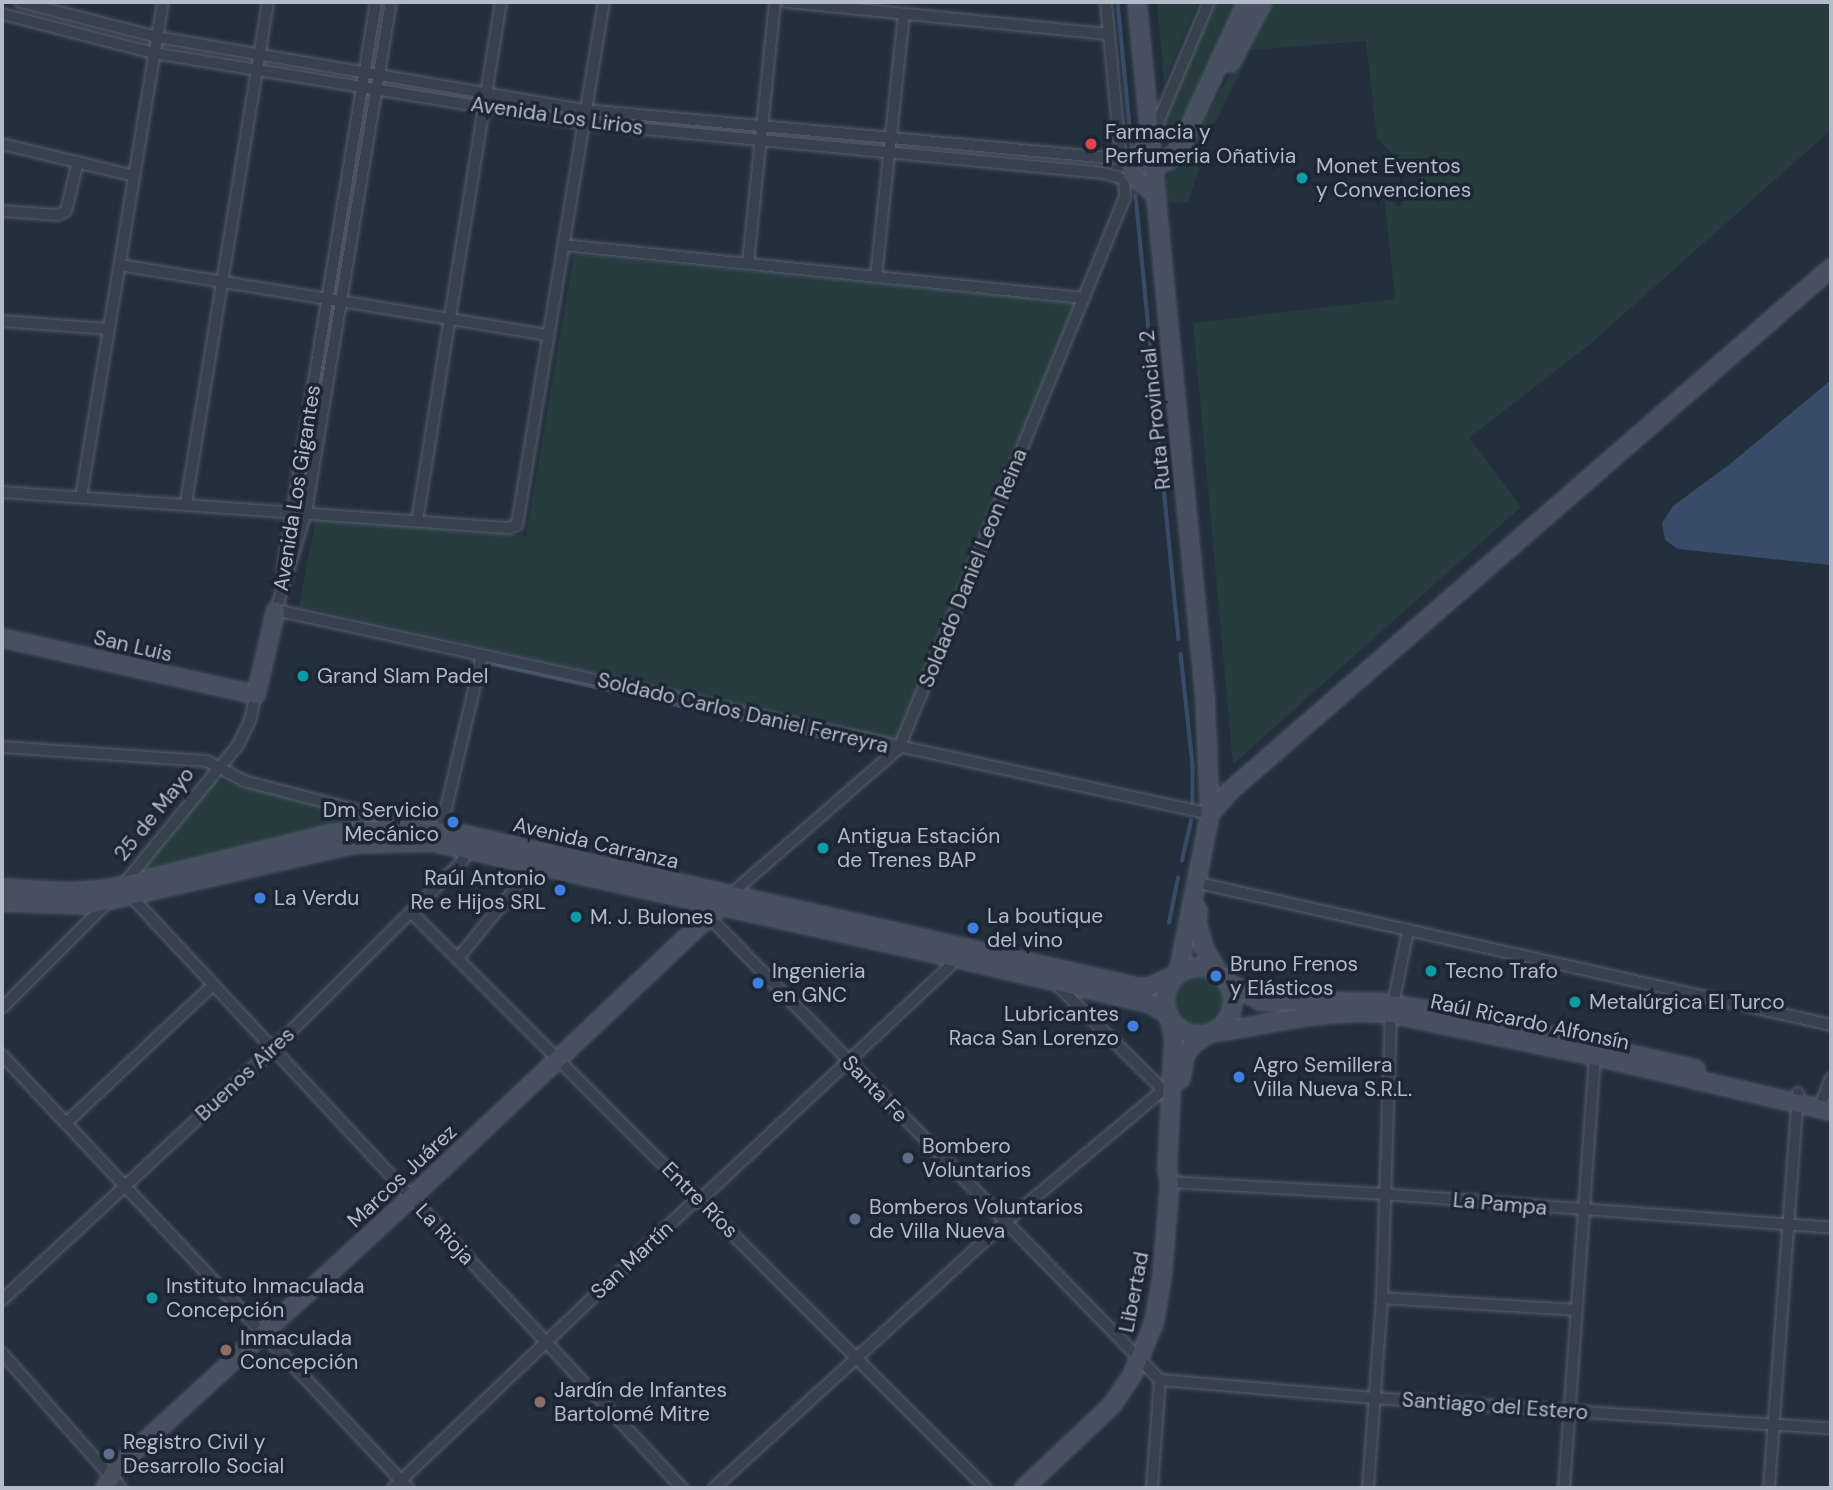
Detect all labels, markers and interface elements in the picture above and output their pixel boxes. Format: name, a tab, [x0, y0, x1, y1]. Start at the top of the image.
street label: Avenida Los Lirios	[469, 91, 645, 141]
place label: Farmacia y Perfumeria Oñativia	[1105, 119, 1296, 169]
marker: Farmacia y Perfumeria Oñativia	[1083, 136, 1099, 152]
place label: Monet Eventos y Convenciones	[1316, 153, 1471, 203]
marker: Monet Eventos y Convenciones	[1294, 170, 1310, 186]
street label: Ruta Provincial 2	[1134, 329, 1176, 491]
street label: Avenida Los Gigantes	[268, 383, 326, 593]
street label: Soldado Daniel Leon Reina	[914, 445, 1032, 691]
street label: San Luis	[91, 625, 175, 667]
place label: Grand Slam Padel	[317, 663, 488, 689]
street label: Soldado Carlos Daniel Ferreyra	[595, 667, 891, 759]
marker: Grand Slam Padel	[295, 668, 311, 684]
street label: 25 de Mayo	[109, 762, 199, 866]
place label: Dm Servicio Mecánico	[323, 797, 439, 847]
street label: Avenida Carranza	[511, 812, 681, 874]
marker: Dm Servicio Mecánico	[445, 814, 461, 830]
place label: Antigua Estación de Trenes BAP	[837, 823, 1000, 873]
marker: Antigua Estación de Trenes BAP	[815, 840, 831, 856]
place label: Raúl Antonio Re e Hijos SRL	[410, 865, 546, 915]
marker: Raúl Antonio Re e Hijos SRL	[552, 882, 568, 898]
place label: La Verdu	[274, 885, 359, 911]
marker: La Verdu	[252, 890, 268, 906]
place label: La boutique del vino	[987, 903, 1103, 953]
place label: M. J. Bulones	[590, 904, 714, 930]
marker: M. J. Bulones	[568, 909, 584, 925]
marker: La boutique del vino	[965, 920, 981, 936]
place label: Bruno Frenos y Elásticos	[1230, 951, 1358, 1001]
place label: Ingenieria en GNC	[772, 958, 865, 1008]
place label: Tecno Trafo	[1445, 958, 1558, 984]
marker: Tecno Trafo	[1423, 963, 1439, 979]
marker: Bruno Frenos y Elásticos	[1208, 968, 1224, 984]
marker: Ingenieria en GNC	[750, 975, 766, 991]
street label: Raúl Ricardo Alfonsín	[1428, 989, 1632, 1055]
place label: Metalúrgica El Turco	[1589, 989, 1785, 1015]
marker: Metalúrgica El Turco	[1567, 994, 1583, 1010]
place label: Lubricantes Raca San Lorenzo	[949, 1001, 1119, 1051]
marker: Lubricantes Raca San Lorenzo	[1125, 1018, 1141, 1034]
street label: Buenos Aires	[190, 1022, 300, 1126]
street label: Santa Fe	[837, 1050, 913, 1128]
place label: Agro Semillera Villa Nueva S.R.L.	[1253, 1052, 1412, 1102]
marker: Agro Semillera Villa Nueva S.R.L.	[1231, 1069, 1247, 1085]
street label: Marcos Juárez	[342, 1119, 462, 1233]
place label: Bombero Voluntarios	[922, 1133, 1031, 1183]
marker: Bombero Voluntarios	[900, 1150, 916, 1166]
street label: Entre Ríos	[657, 1157, 743, 1243]
street label: La Pampa	[1452, 1187, 1548, 1221]
place label: Bomberos Voluntarios de Villa Nueva	[869, 1194, 1083, 1244]
street label: La Rioja	[410, 1198, 480, 1270]
marker: Bomberos Voluntarios de Villa Nueva	[847, 1211, 863, 1227]
street label: San Martín	[586, 1216, 678, 1304]
street label: Libertad	[1114, 1249, 1154, 1335]
place label: Instituto Inmaculada Concepción	[166, 1273, 364, 1323]
marker: Instituto Inmaculada Concepción	[144, 1290, 160, 1306]
place label: Inmaculada Concepción	[240, 1325, 358, 1375]
marker: Inmaculada Concepción	[218, 1342, 234, 1358]
place label: Jardín de Infantes Bartolomé Mitre	[554, 1377, 727, 1427]
street label: Santiago del Estero	[1401, 1387, 1589, 1425]
marker: Jardín de Infantes Bartolomé Mitre	[532, 1394, 548, 1410]
place label: Registro Civil y Desarrollo Social	[123, 1429, 284, 1479]
marker: Registro Civil y Desarrollo Social	[101, 1446, 117, 1462]

